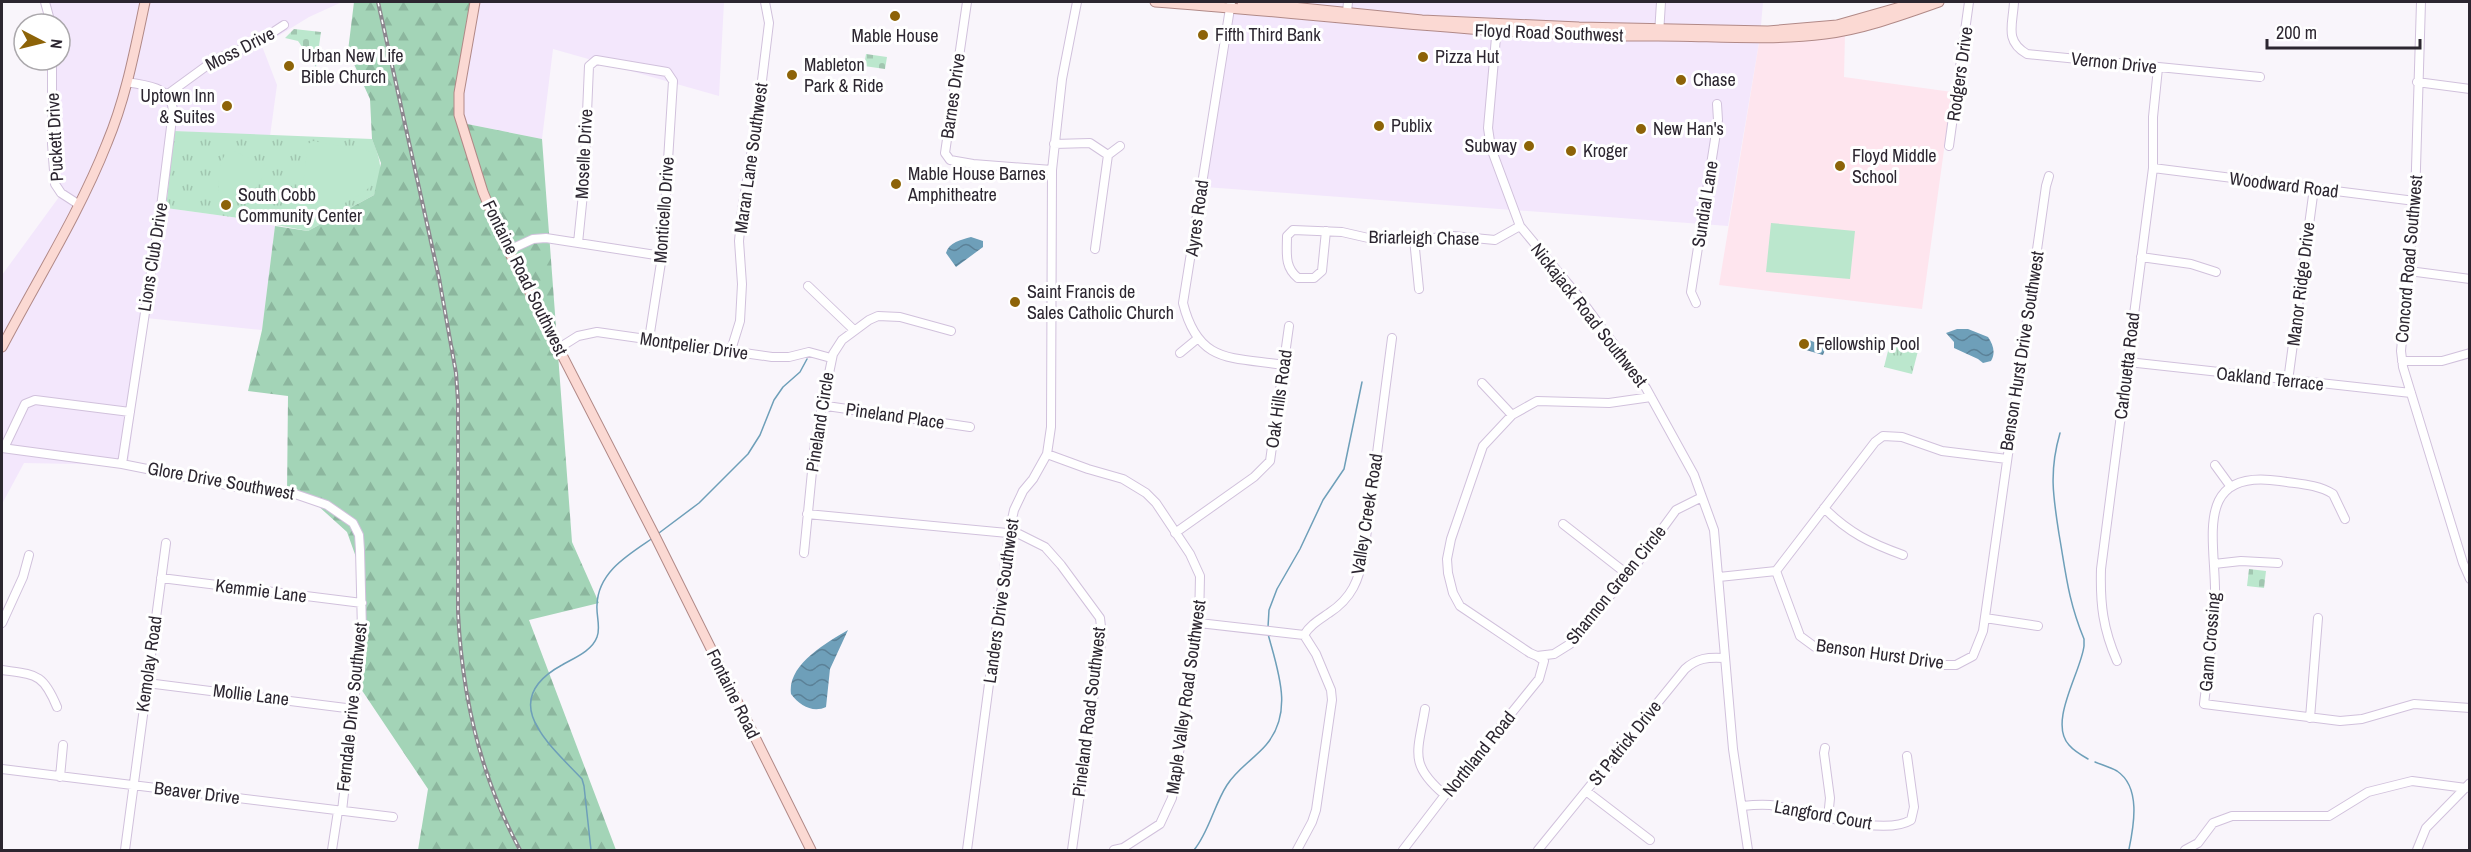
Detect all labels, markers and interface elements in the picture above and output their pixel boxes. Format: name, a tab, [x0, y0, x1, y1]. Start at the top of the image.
marker: Mable House	[888, 9, 902, 23]
north arrow	[12, 12, 72, 72]
scale bar	[2267, 12, 2420, 50]
street label: Floyd Road Southwest	[1474, 17, 1624, 48]
street label: Moss Drive	[201, 20, 279, 77]
text: 200 m	[2276, 20, 2317, 45]
place label: Fifth Third Bank	[1215, 22, 1321, 47]
place label: Mable House	[852, 23, 938, 48]
street label: Rodgers Drive	[1941, 25, 1979, 123]
marker: Fifth Third Bank	[1196, 28, 1210, 42]
text: N	[45, 38, 68, 50]
place label: Urban New Life Bible Church	[301, 43, 404, 89]
place label: Pizza Hut	[1435, 44, 1499, 69]
street label: Vernon Drive	[2070, 46, 2158, 79]
marker: Pizza Hut	[1416, 50, 1430, 64]
place label: Mableton Park & Ride	[804, 52, 884, 98]
street label: Barnes Drive	[934, 52, 971, 140]
marker: Urban New Life Bible Church	[282, 59, 296, 73]
place label: Chase	[1693, 67, 1736, 92]
marker: Mableton Park & Ride	[785, 68, 799, 82]
marker: Chase	[1674, 73, 1688, 87]
street label: Maran Lane Southwest	[728, 81, 773, 235]
place label: Uptown Inn & Suites	[140, 83, 215, 129]
street label: Puckett Drive	[40, 92, 69, 182]
marker: Uptown Inn & Suites	[220, 99, 234, 113]
street label: Moselle Drive	[569, 108, 598, 200]
place label: Publix	[1391, 113, 1433, 138]
place label: New Han's	[1653, 116, 1724, 141]
marker: Publix	[1372, 119, 1386, 133]
marker: New Han's	[1634, 122, 1648, 136]
place label: Subway	[1464, 133, 1518, 158]
place label: Kroger	[1583, 138, 1627, 163]
marker: Subway	[1522, 139, 1536, 153]
place label: Floyd Middle School	[1852, 143, 1937, 189]
marker: Kroger	[1564, 144, 1578, 158]
street label: Monticello Drive	[647, 156, 680, 264]
street label: Sundial Lane	[1685, 159, 1724, 249]
marker: Floyd Middle School	[1833, 159, 1847, 173]
place label: Mable House Barnes Amphitheatre	[907, 161, 1046, 207]
street label: Woodward Road	[2228, 165, 2340, 204]
street label: Concord Road Southwest	[2389, 174, 2428, 344]
marker: Mable House Barnes Amphitheatre	[889, 177, 903, 191]
street label: Ayres Road	[1179, 178, 1214, 259]
place label: South Cobb Community Center	[238, 182, 362, 228]
street label: Fontaine Road Southwest	[477, 196, 574, 360]
marker: South Cobb Community Center	[219, 198, 233, 212]
street label: Lions Club Drive	[132, 201, 173, 313]
street label: Manor Ridge Drive	[2280, 221, 2321, 347]
street label: Briarleigh Chase	[1368, 224, 1480, 251]
street label: Nickajack Road Southwest	[1525, 237, 1654, 392]
street label: Benson Hurst Drive Southwest	[1993, 249, 2050, 453]
place label: Saint Francis de Sales Catholic Church	[1027, 279, 1174, 325]
marker: Saint Francis de Sales Catholic Church	[1008, 295, 1022, 309]
street label: Carlouetta Road	[2108, 311, 2145, 421]
street label: Montpelier Drive	[638, 326, 750, 365]
place label: Fellowship Pool	[1816, 331, 1919, 356]
marker: Fellowship Pool	[1797, 337, 1811, 351]
street label: Oak Hills Road	[1259, 348, 1298, 450]
street label: Oakland Terrace	[2215, 360, 2325, 397]
street label: Pineland Circle	[799, 370, 840, 474]
street label: Pineland Place	[844, 396, 946, 435]
street label: Valley Creek Road	[1345, 452, 1388, 576]
street label: Glore Drive Southwest	[146, 455, 296, 506]
street label: Landers Drive Southwest	[977, 517, 1024, 685]
street label: Shannon Green Circle	[1560, 520, 1672, 650]
street label: Kemmie Lane	[214, 572, 308, 609]
street label: Gann Crossing	[2193, 591, 2226, 692]
street label: Maple Valley Road Southwest	[1159, 598, 1212, 796]
street label: Kemolay Road	[129, 614, 168, 714]
street label: Ferndale Drive Southwest	[330, 621, 373, 793]
street label: Pineland Road Southwest	[1066, 626, 1111, 798]
street label: Benson Hurst Drive	[1815, 632, 1946, 675]
street label: Fontaine Road	[701, 645, 766, 743]
street label: Mollie Lane	[212, 677, 290, 712]
street label: St Patrick Drive	[1582, 695, 1667, 791]
street label: Northland Road	[1436, 706, 1521, 802]
street label: Beaver Drive	[153, 775, 241, 810]
street label: Langford Court	[1772, 794, 1874, 835]

